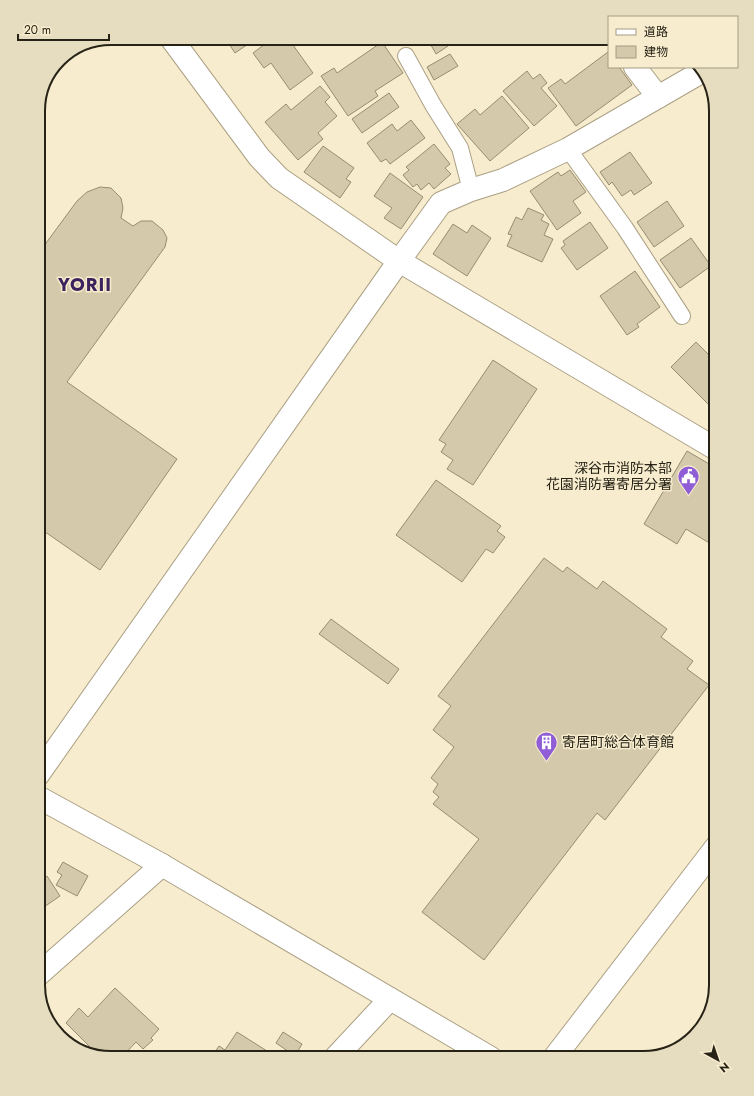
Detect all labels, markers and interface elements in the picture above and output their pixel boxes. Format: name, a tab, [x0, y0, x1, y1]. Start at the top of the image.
scale bar	[18, 16, 109, 42]
legend	[608, 16, 738, 68]
text: 20 m	[24, 21, 51, 39]
text: 道路	[644, 23, 668, 41]
text: 建物	[644, 43, 668, 61]
district label: YORII	[57, 272, 112, 298]
place label: 深谷市消防本部 花園消防署寄居分署	[546, 458, 672, 494]
public building icon: 深谷市消防本部 花園消防署寄居分署	[675, 463, 701, 496]
building icon: 寄居町総合体育館	[533, 729, 559, 762]
place label: 寄居町総合体育館	[562, 732, 674, 752]
north arrow	[698, 1040, 738, 1080]
text: N	[716, 1059, 733, 1077]

